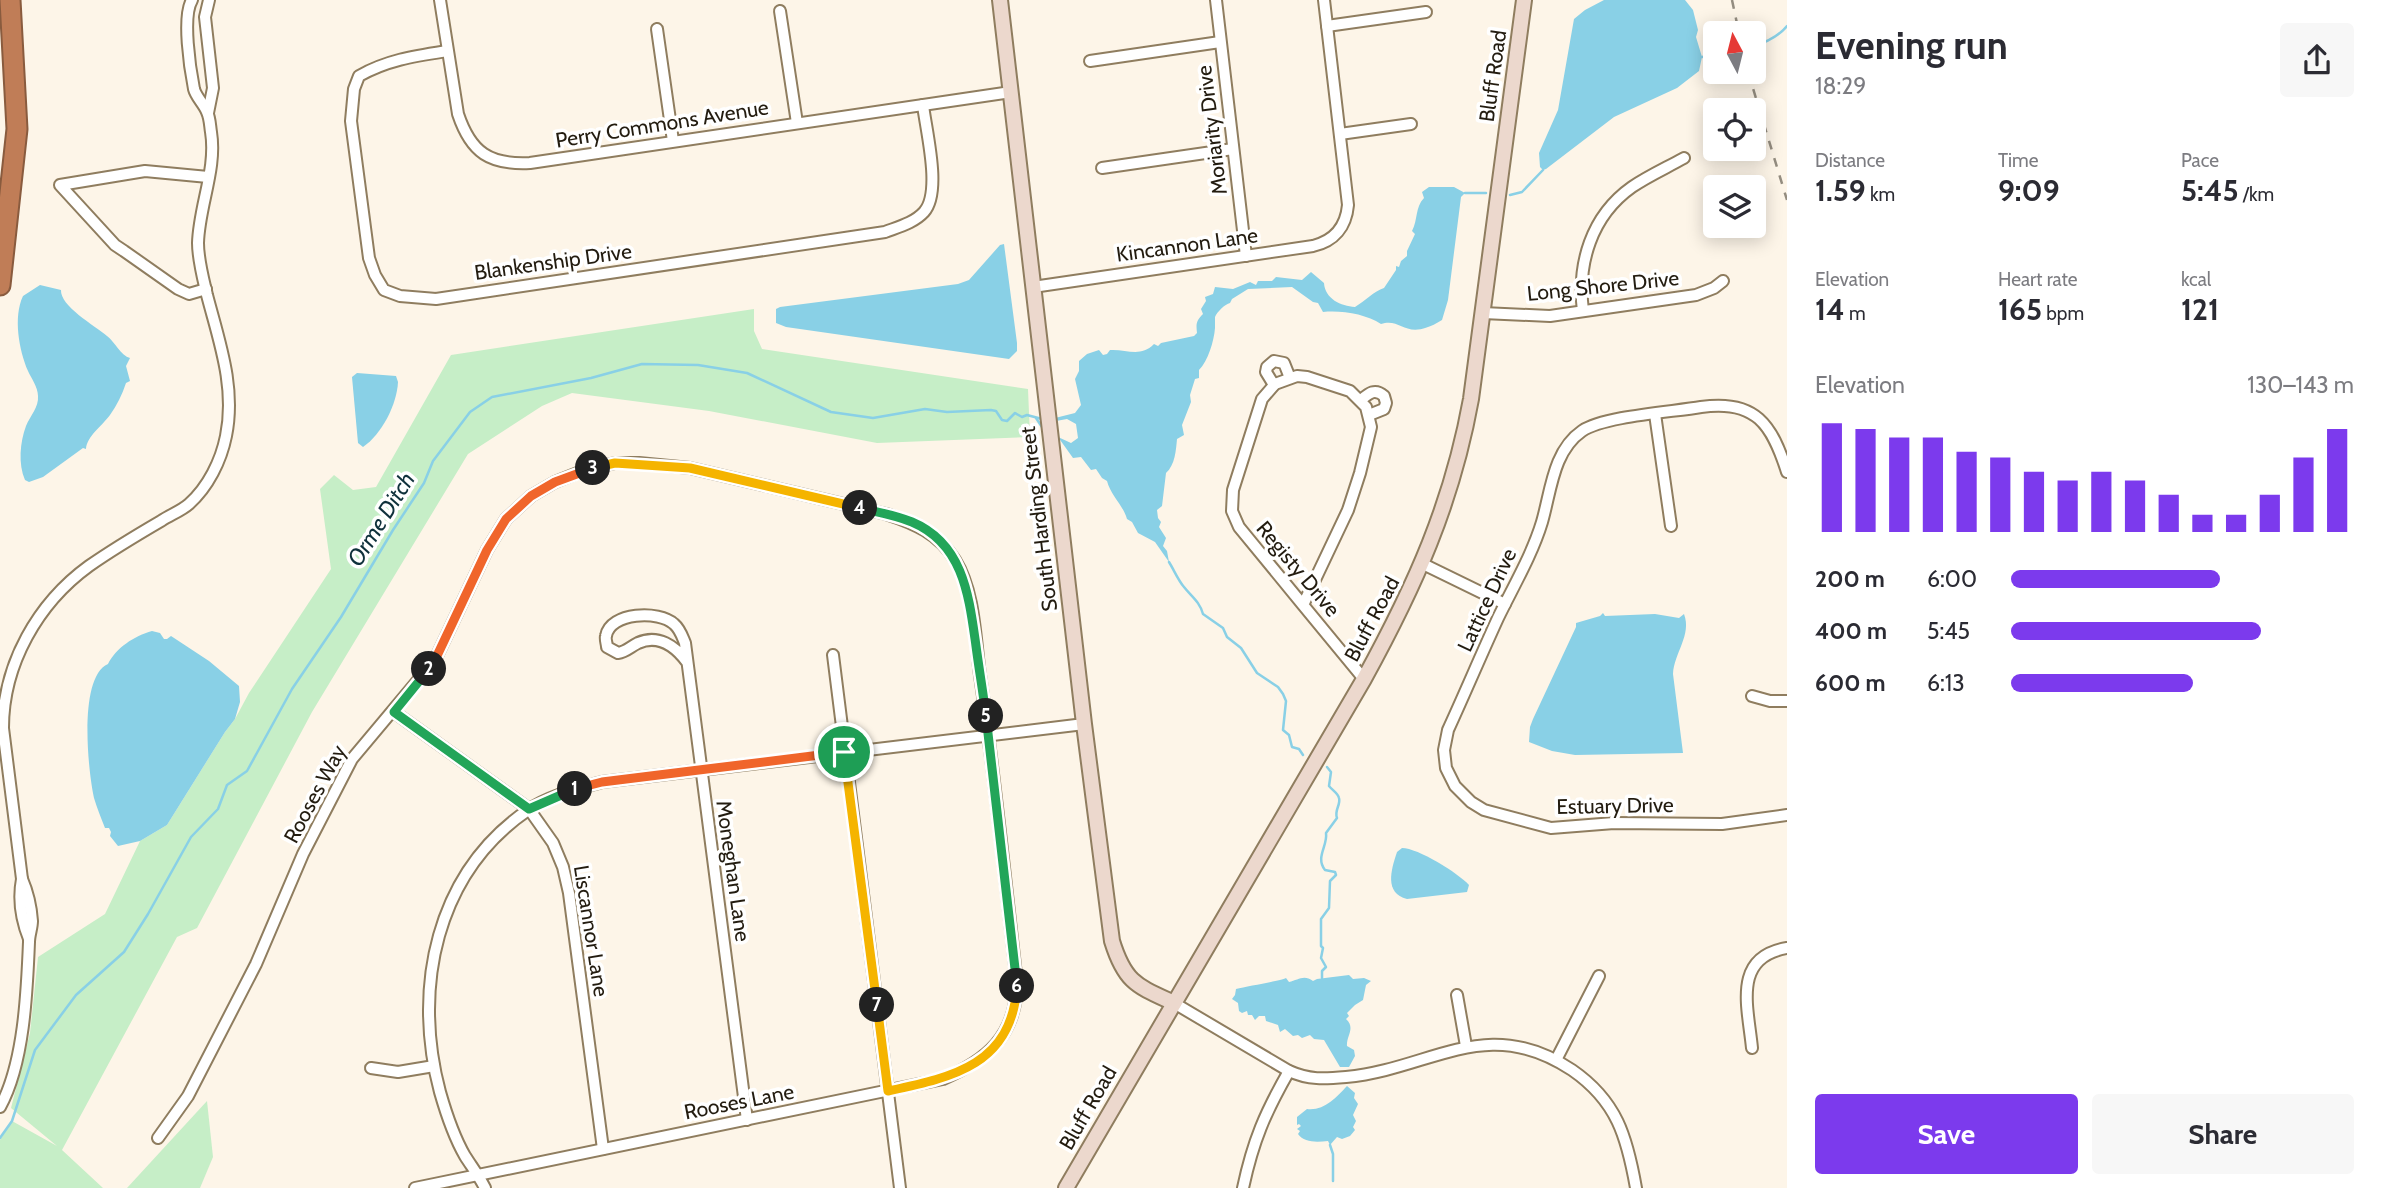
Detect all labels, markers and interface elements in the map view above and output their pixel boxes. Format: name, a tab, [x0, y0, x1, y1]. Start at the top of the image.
north arrow	[1703, 21, 1766, 84]
map controls	[1703, 21, 1766, 238]
text: Evening run	[1815, 22, 2008, 69]
button: share	[2280, 23, 2354, 97]
street label: Bluff Road	[1474, 28, 1511, 123]
street label: Moriarity Drive	[1191, 64, 1232, 196]
text: 18:29	[1815, 72, 1866, 100]
street label: Perry Commons Avenue	[554, 94, 771, 153]
button: locate	[1703, 98, 1766, 161]
text: Distance	[1815, 149, 1885, 172]
text: Time	[1998, 149, 2038, 172]
text: Pace	[2181, 149, 2219, 172]
text: 1.59	[1815, 172, 1866, 209]
text: 9:09	[1998, 172, 2060, 209]
text: 5:45	[2181, 172, 2239, 209]
button: layers	[1703, 175, 1766, 238]
text: km	[1866, 183, 1895, 206]
text: /km	[2239, 183, 2274, 206]
street label: Kincannon Lane	[1114, 222, 1260, 267]
street label: Blankenship Drive	[473, 238, 633, 285]
street label: Long Shore Drive	[1526, 265, 1680, 306]
text: Elevation	[1815, 268, 1889, 291]
text: Heart rate	[1998, 268, 2078, 291]
text: kcal	[2181, 268, 2211, 291]
text: 14	[1815, 291, 1845, 328]
text: 165	[1998, 291, 2042, 328]
text: 121	[2181, 291, 2219, 328]
text: m	[1845, 302, 1866, 325]
text: bpm	[2042, 302, 2084, 325]
text: Elevation	[1815, 371, 1905, 399]
text: 130–143 m	[2247, 371, 2354, 399]
street label: South Harding Street	[1015, 425, 1062, 613]
pin: 3	[576, 450, 610, 486]
text: 3	[587, 456, 598, 479]
water label: Orme Ditch	[341, 467, 421, 571]
pin: 4	[842, 490, 878, 526]
text: 4	[854, 496, 865, 519]
street label: Registy Drive	[1251, 516, 1346, 622]
street label: Lattice Drive	[1452, 544, 1521, 655]
text: 200 m	[1815, 565, 1885, 593]
text: 6:00	[1927, 565, 1977, 593]
street label: Bluff Road	[1339, 572, 1404, 665]
text: 400 m	[1815, 617, 1887, 645]
text: 5:45	[1927, 617, 1970, 645]
pin: 2	[412, 652, 446, 686]
text: 2	[423, 657, 434, 680]
text: 600 m	[1815, 669, 1886, 697]
text: 6:13	[1927, 669, 1965, 697]
pin: 5	[968, 698, 1004, 734]
text: 5	[980, 704, 991, 727]
pin	[814, 722, 874, 782]
icon: arrive	[825, 733, 863, 771]
street label: Rooses Way	[278, 740, 351, 847]
pin: 1	[558, 772, 592, 806]
text: 1	[571, 777, 578, 800]
street label: Estuary Drive	[1556, 792, 1674, 819]
street label: Moneghan Lane	[711, 799, 756, 943]
street label: Liscannor Lane	[569, 863, 614, 999]
pin: 6	[1000, 968, 1034, 1004]
text: 6	[1011, 974, 1022, 997]
pin: 7	[860, 988, 894, 1023]
text: 7	[872, 993, 881, 1016]
street label: Bluff Road	[1054, 1061, 1122, 1154]
street label: Rooses Lane	[682, 1079, 796, 1124]
button: Save	[1815, 1094, 2078, 1174]
button: Share	[2092, 1094, 2354, 1174]

